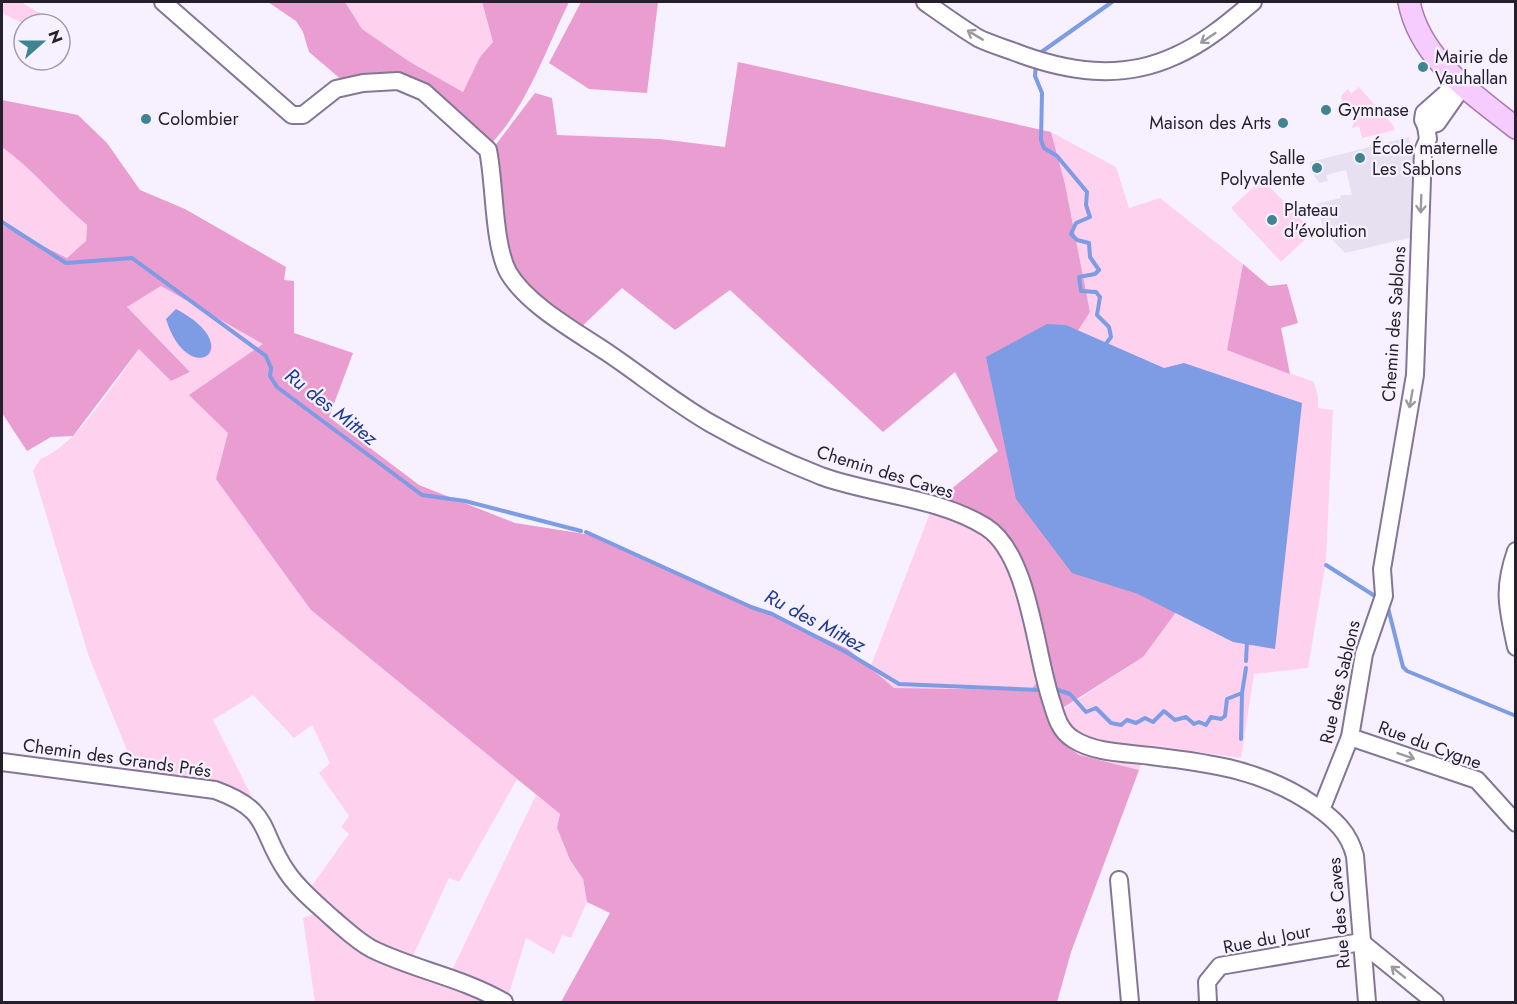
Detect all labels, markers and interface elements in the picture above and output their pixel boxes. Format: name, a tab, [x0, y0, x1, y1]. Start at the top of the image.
north arrow	[12, 12, 72, 72]
text: N	[43, 27, 69, 47]
one-way arrow	[967, 28, 984, 40]
one-way arrow	[1200, 32, 1216, 44]
place label: Mairie de Vauhallan	[1435, 44, 1508, 91]
marker: Mairie de Vauhallan	[1416, 60, 1430, 74]
place label: Gymnase	[1338, 97, 1409, 123]
marker: Gymnase	[1319, 103, 1333, 117]
place label: Colombier	[158, 106, 239, 132]
place label: Maison des Arts	[1149, 110, 1271, 136]
marker: Colombier	[139, 112, 153, 126]
marker: Maison des Arts	[1276, 116, 1290, 130]
place label: École maternelle Les Sablons	[1372, 135, 1498, 182]
place label: Salle Polyvalente	[1220, 145, 1305, 192]
marker: École maternelle Les Sablons	[1353, 151, 1367, 165]
marker: Salle Polyvalente	[1310, 161, 1324, 175]
one-way arrow	[1415, 194, 1426, 214]
place label: Plateau d'évolution	[1284, 197, 1367, 244]
marker: Plateau d'évolution	[1265, 213, 1279, 227]
street label: Chemin des Sablons	[1376, 245, 1412, 403]
water label: Ru des Mittez	[278, 362, 384, 453]
one-way arrow	[1405, 388, 1416, 408]
street label: Chemin des Caves	[813, 439, 957, 505]
water label: Ru des Mittez	[759, 582, 872, 660]
street label: Rue des Sablons	[1313, 618, 1367, 746]
street label: Rue du Cygne	[1375, 714, 1485, 776]
street label: Chemin des Grands Prés	[21, 732, 213, 784]
one-way arrow	[1396, 751, 1415, 762]
street label: Rue des Caves	[1321, 856, 1357, 970]
street label: Rue du Jour	[1221, 918, 1314, 960]
one-way arrow	[1390, 966, 1406, 979]

